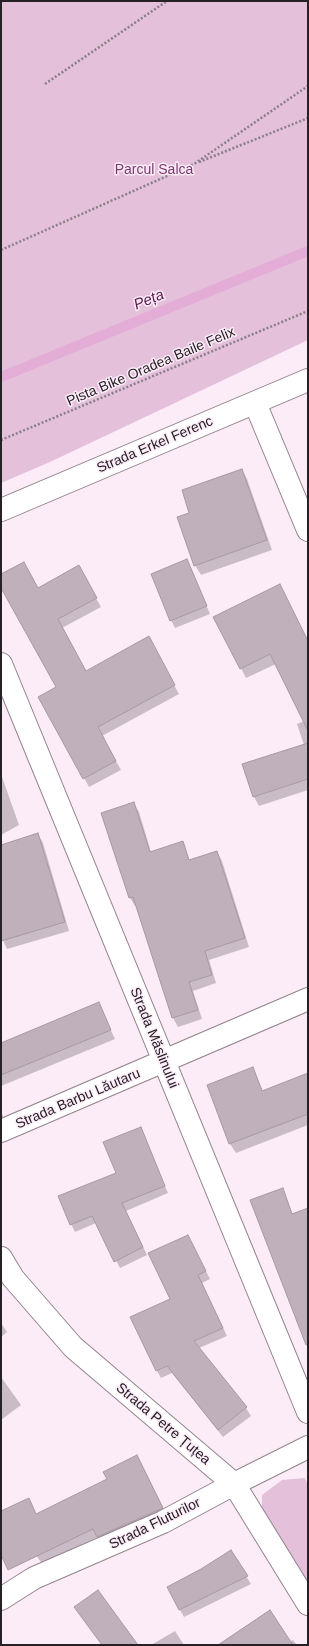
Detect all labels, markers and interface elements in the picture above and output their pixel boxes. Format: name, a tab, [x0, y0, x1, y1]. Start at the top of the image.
park label: Parcul Salca	[115, 162, 193, 178]
water label: Peța	[131, 286, 167, 314]
street label: Pista Bike Oradea Baile Felix	[64, 324, 238, 410]
street label: Strada Erkel Ferenc	[94, 413, 216, 477]
street label: Strada Măslinului	[126, 985, 182, 1091]
street label: Strada Barbu Lăutaru	[13, 1065, 143, 1133]
street label: Strada Petre Țuțea	[112, 1380, 214, 1468]
street label: Strada Fluturilor	[107, 1495, 203, 1553]

